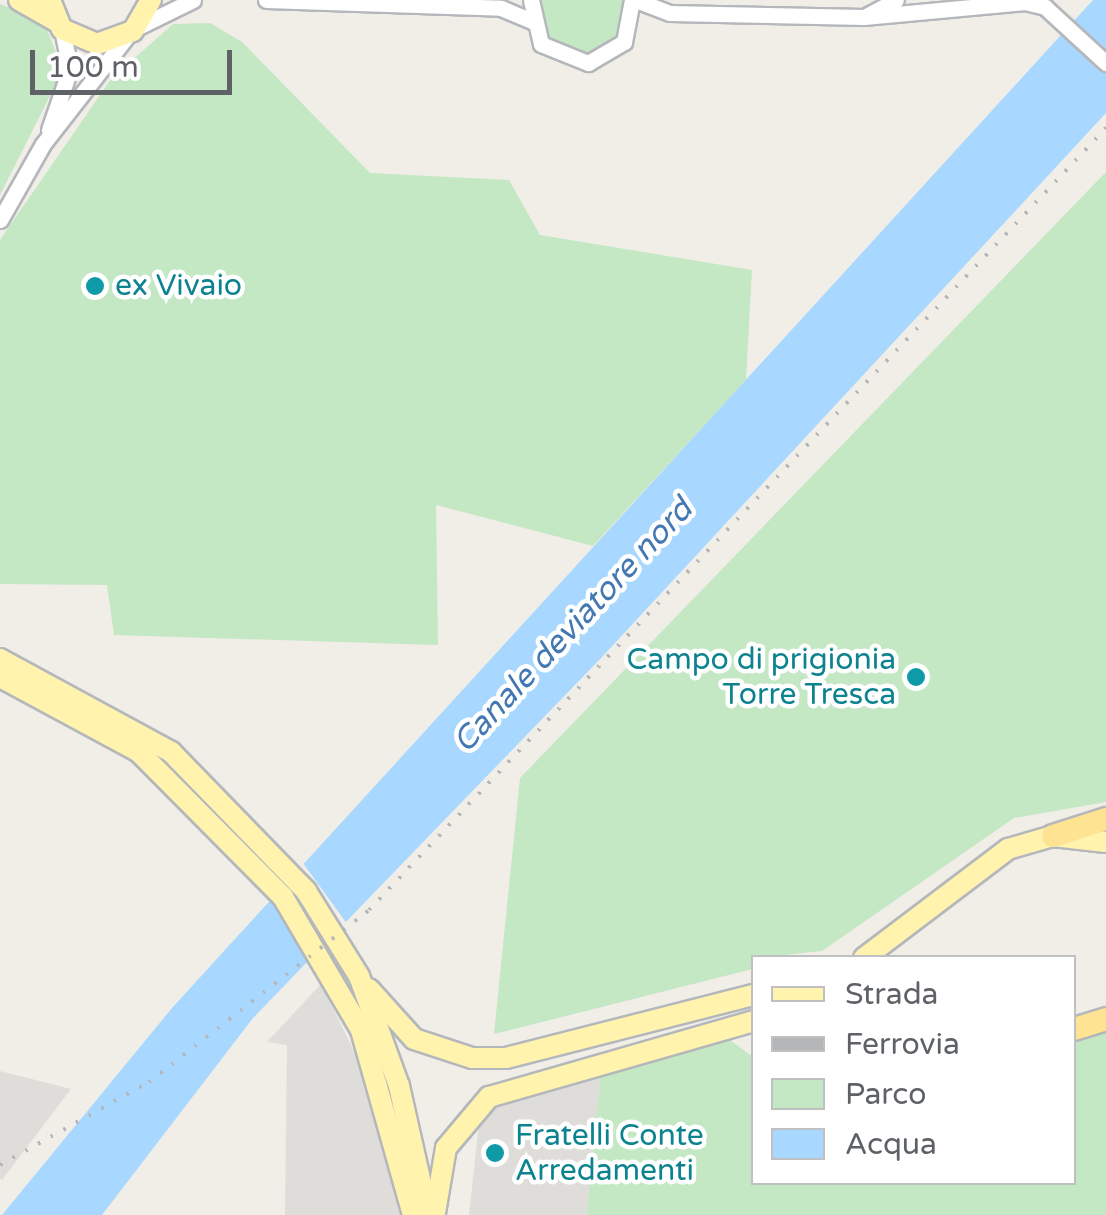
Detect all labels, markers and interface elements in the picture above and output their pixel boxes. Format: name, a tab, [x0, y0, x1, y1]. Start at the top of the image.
scale bar	[35, 30, 238, 92]
text: 100 m	[47, 49, 139, 86]
place label: ex Vivaio	[115, 268, 242, 304]
marker: ex Vivaio	[84, 275, 106, 297]
water label: Canale deviatore nord	[445, 491, 701, 761]
place label: Campo di prigionia Torre Tresca	[626, 642, 896, 712]
marker: Campo di prigionia Torre Tresca	[905, 666, 927, 688]
legend	[751, 955, 1076, 1185]
text: Strada	[845, 976, 938, 1013]
text: Ferrovia	[845, 1026, 960, 1063]
text: Parco	[845, 1076, 926, 1113]
place label: Fratelli Conte Arredamenti	[515, 1118, 704, 1188]
text: Acqua	[845, 1126, 937, 1163]
marker: Fratelli Conte Arredamenti	[484, 1142, 506, 1164]

